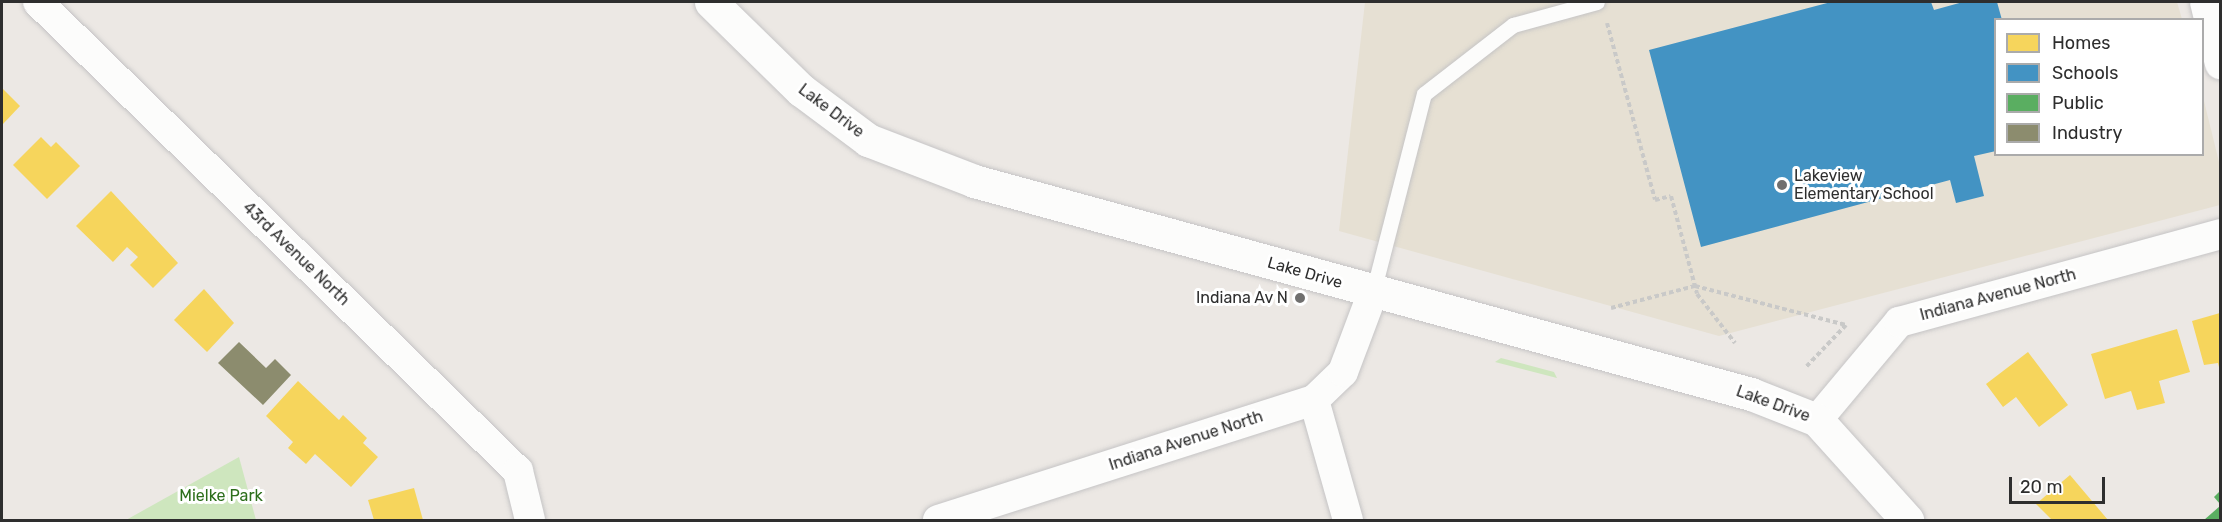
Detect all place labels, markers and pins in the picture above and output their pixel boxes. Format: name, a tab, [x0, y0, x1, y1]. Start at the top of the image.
place label: Lakeview Elementary School	[1794, 166, 1934, 204]
marker: Lakeview Elementary School	[1775, 178, 1789, 192]
place label: Indiana Av N	[1195, 288, 1288, 308]
marker: Indiana Av N	[1293, 291, 1307, 305]

